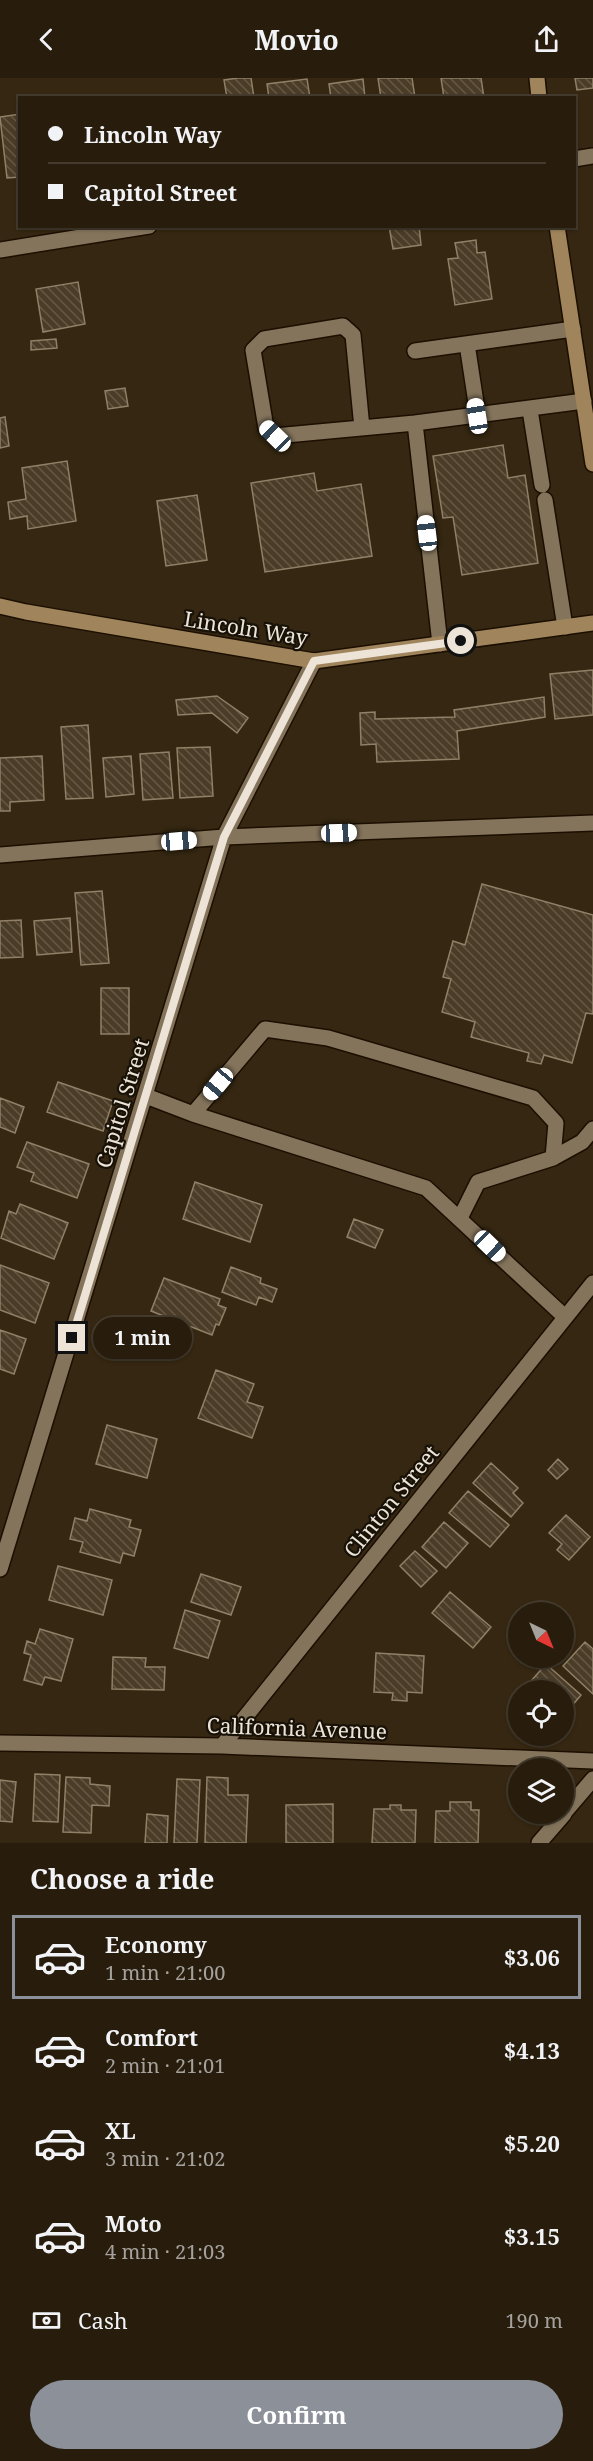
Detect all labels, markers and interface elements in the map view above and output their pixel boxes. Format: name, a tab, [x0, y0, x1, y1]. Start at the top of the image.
text: Movio	[254, 21, 339, 58]
icon: back	[30, 23, 63, 56]
icon: share	[530, 23, 563, 56]
text: Lincoln Way	[84, 119, 222, 149]
text: Capitol Street	[84, 177, 237, 207]
car	[465, 397, 489, 435]
car	[256, 417, 294, 455]
car	[416, 514, 438, 552]
street label: Lincoln Way	[182, 604, 310, 652]
route start	[447, 627, 474, 654]
car	[321, 823, 357, 843]
car	[160, 830, 198, 852]
street label: Capitol Street	[89, 1035, 155, 1171]
car	[200, 1064, 236, 1104]
car	[471, 1227, 509, 1265]
callout: 1 min	[93, 1317, 192, 1359]
route end	[58, 1324, 85, 1351]
text: 1 min	[114, 1324, 171, 1351]
street label: Clinton Street	[337, 1439, 445, 1563]
north arrow	[508, 1602, 574, 1668]
map controls	[508, 1602, 574, 1824]
button: locate	[508, 1680, 574, 1746]
street label: California Avenue	[206, 1711, 388, 1745]
button: layers	[508, 1758, 574, 1824]
text: Choose a ride	[30, 1860, 215, 1897]
text: Economy	[105, 1929, 207, 1959]
icon: car	[33, 1930, 87, 1984]
text: $3.06	[504, 1942, 560, 1972]
text: 1 min · 21:00	[105, 1959, 225, 1986]
text: Comfort	[105, 2022, 198, 2052]
icon: car	[33, 2023, 87, 2077]
text: $4.13	[504, 2035, 560, 2065]
text: 2 min · 21:01	[105, 2052, 225, 2079]
text: XL	[105, 2115, 136, 2145]
icon: car	[33, 2116, 87, 2170]
text: $5.20	[504, 2128, 560, 2158]
text: 3 min · 21:02	[105, 2145, 225, 2172]
text: Moto	[105, 2208, 162, 2238]
icon: car	[33, 2209, 87, 2263]
text: $3.15	[504, 2221, 560, 2251]
text: 4 min · 21:03	[105, 2238, 225, 2265]
icon: cash	[30, 2304, 63, 2337]
text: Cash	[78, 2305, 128, 2335]
text: 190 m	[505, 2307, 563, 2334]
button: Confirm	[30, 2380, 563, 2449]

